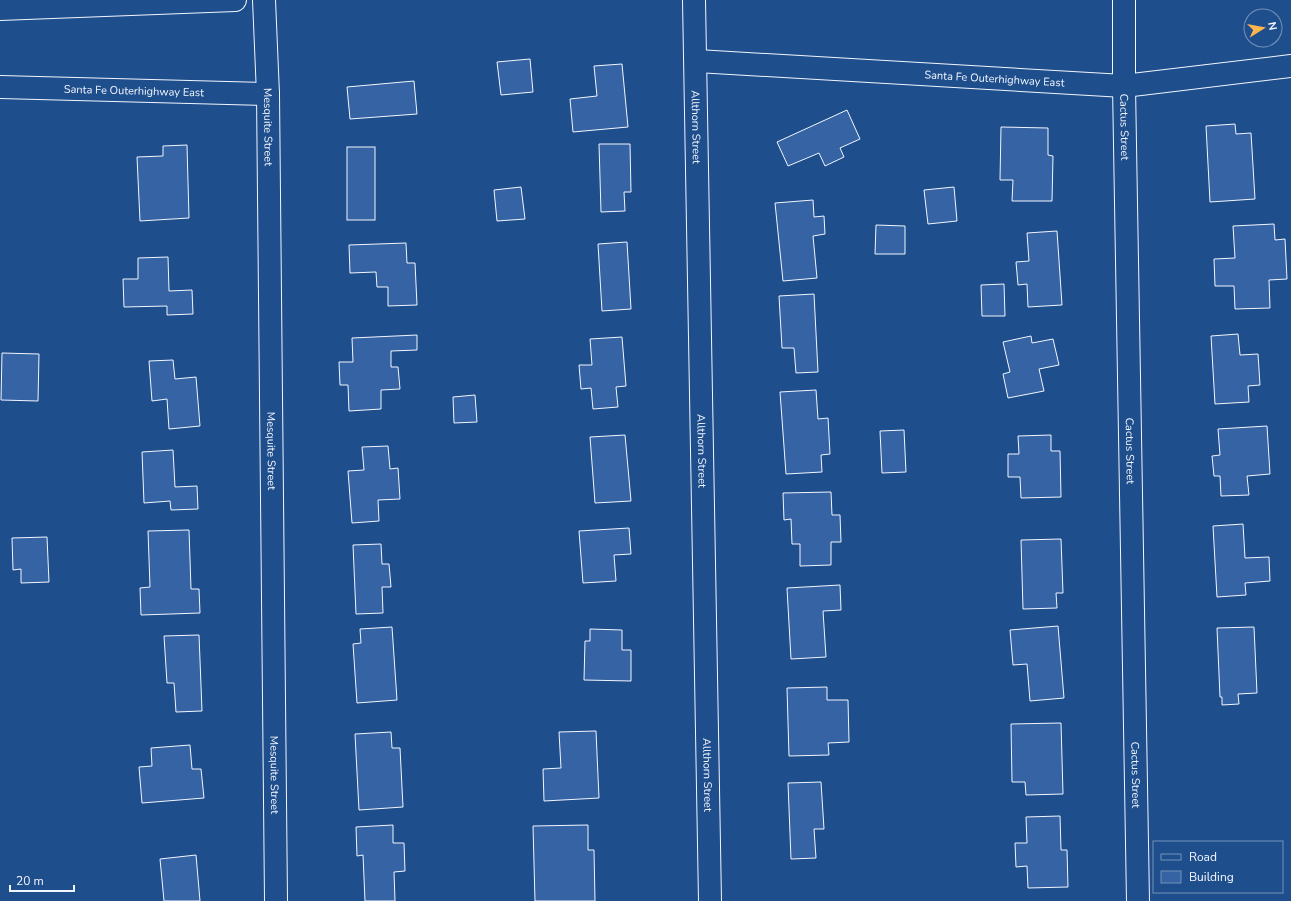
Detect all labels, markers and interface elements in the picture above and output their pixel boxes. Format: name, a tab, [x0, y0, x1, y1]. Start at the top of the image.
north arrow	[1243, 8, 1283, 48]
text: N	[1264, 21, 1280, 32]
street label: Santa Fe Outerhighway East	[924, 67, 1065, 91]
street label: Santa Fe Outerhighway East	[64, 82, 204, 100]
street label: Mesquite Street	[260, 87, 276, 166]
street label: Allthorn Street	[688, 90, 704, 164]
street label: Cactus Street	[1116, 94, 1132, 160]
street label: Mesquite Street	[263, 412, 279, 490]
street label: Allthorn Street	[693, 414, 710, 488]
street label: Cactus Street	[1122, 418, 1138, 484]
street label: Mesquite Street	[266, 736, 282, 814]
street label: Allthorn Street	[699, 738, 715, 812]
street label: Cactus Street	[1127, 742, 1143, 808]
legend	[1153, 841, 1283, 893]
text: Road	[1189, 849, 1217, 865]
scale bar	[10, 867, 74, 893]
text: Building	[1189, 869, 1234, 885]
text: 20 m	[16, 873, 44, 889]

